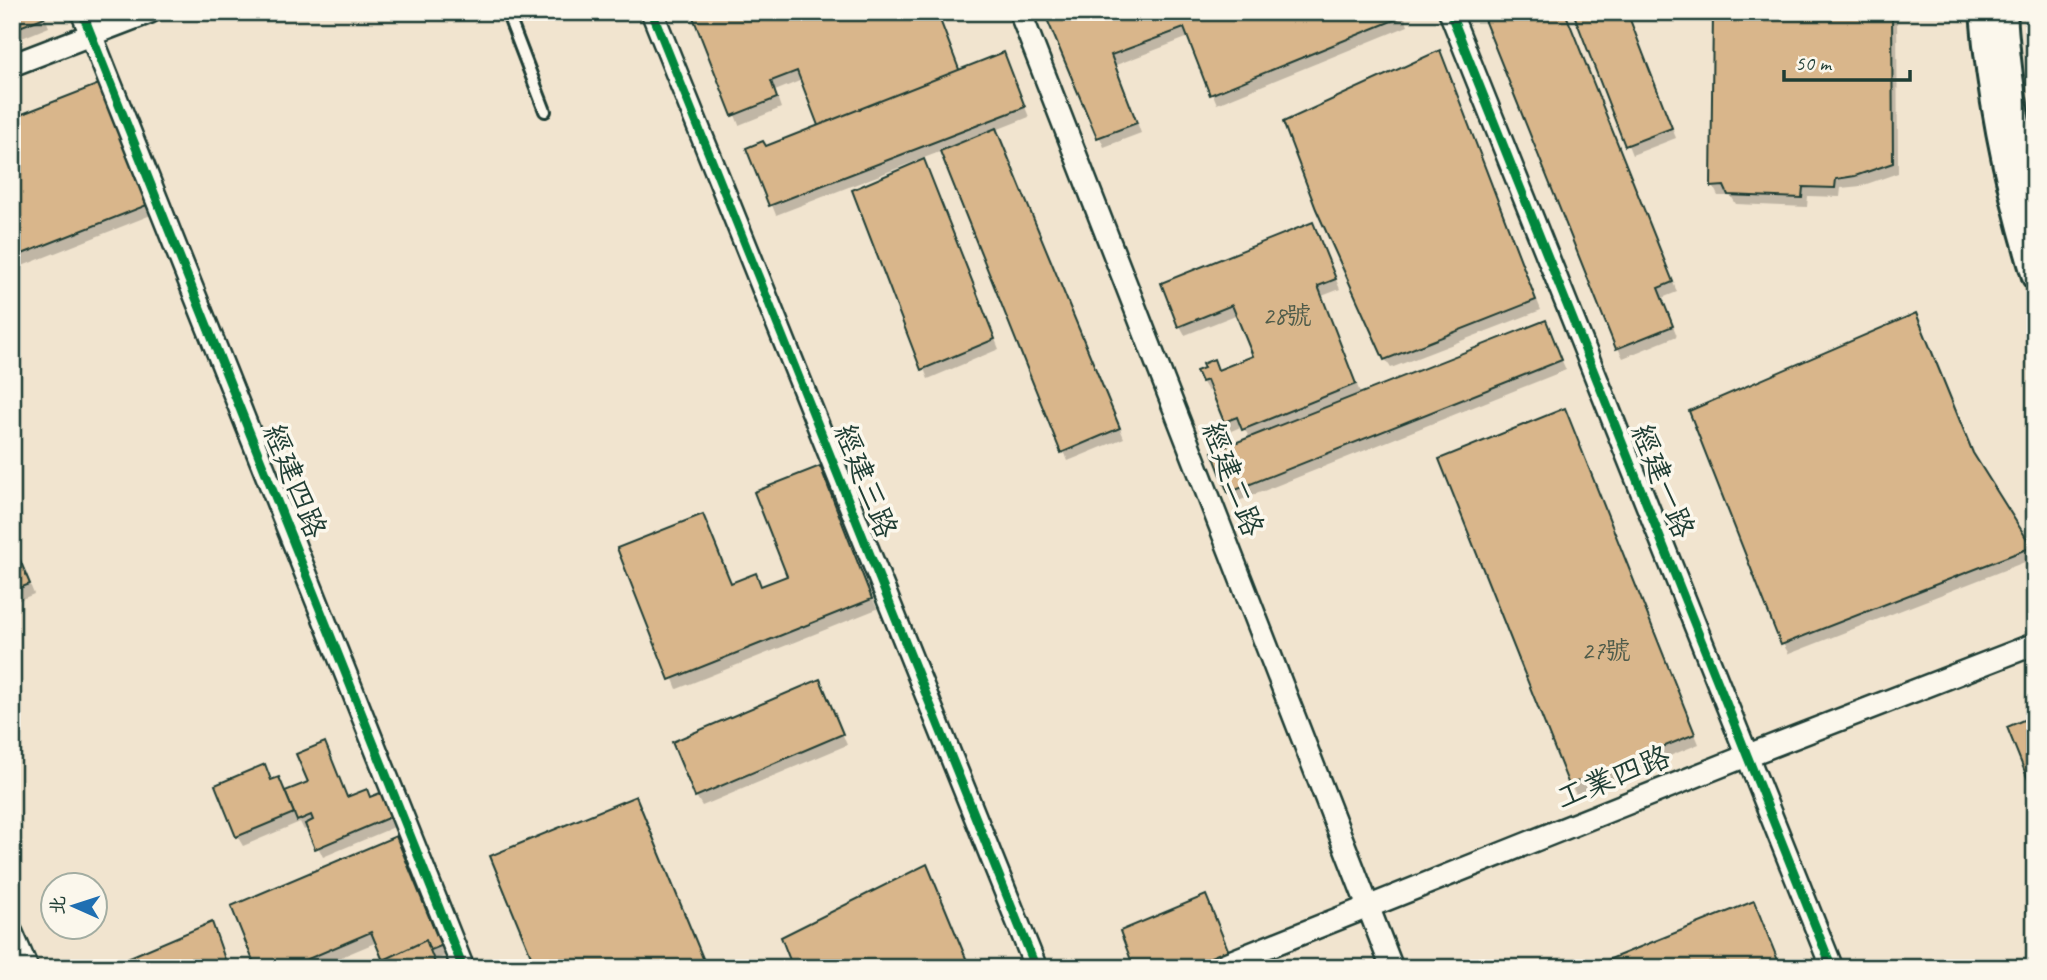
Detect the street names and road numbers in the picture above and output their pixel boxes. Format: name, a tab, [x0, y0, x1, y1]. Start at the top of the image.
street label: 經建二路	[1194, 416, 1272, 542]
street label: 經建四路	[255, 418, 335, 544]
street label: 經建三路	[826, 418, 906, 544]
street label: 經建一路	[1623, 418, 1703, 544]
street label: 工業四路	[1550, 737, 1676, 817]

